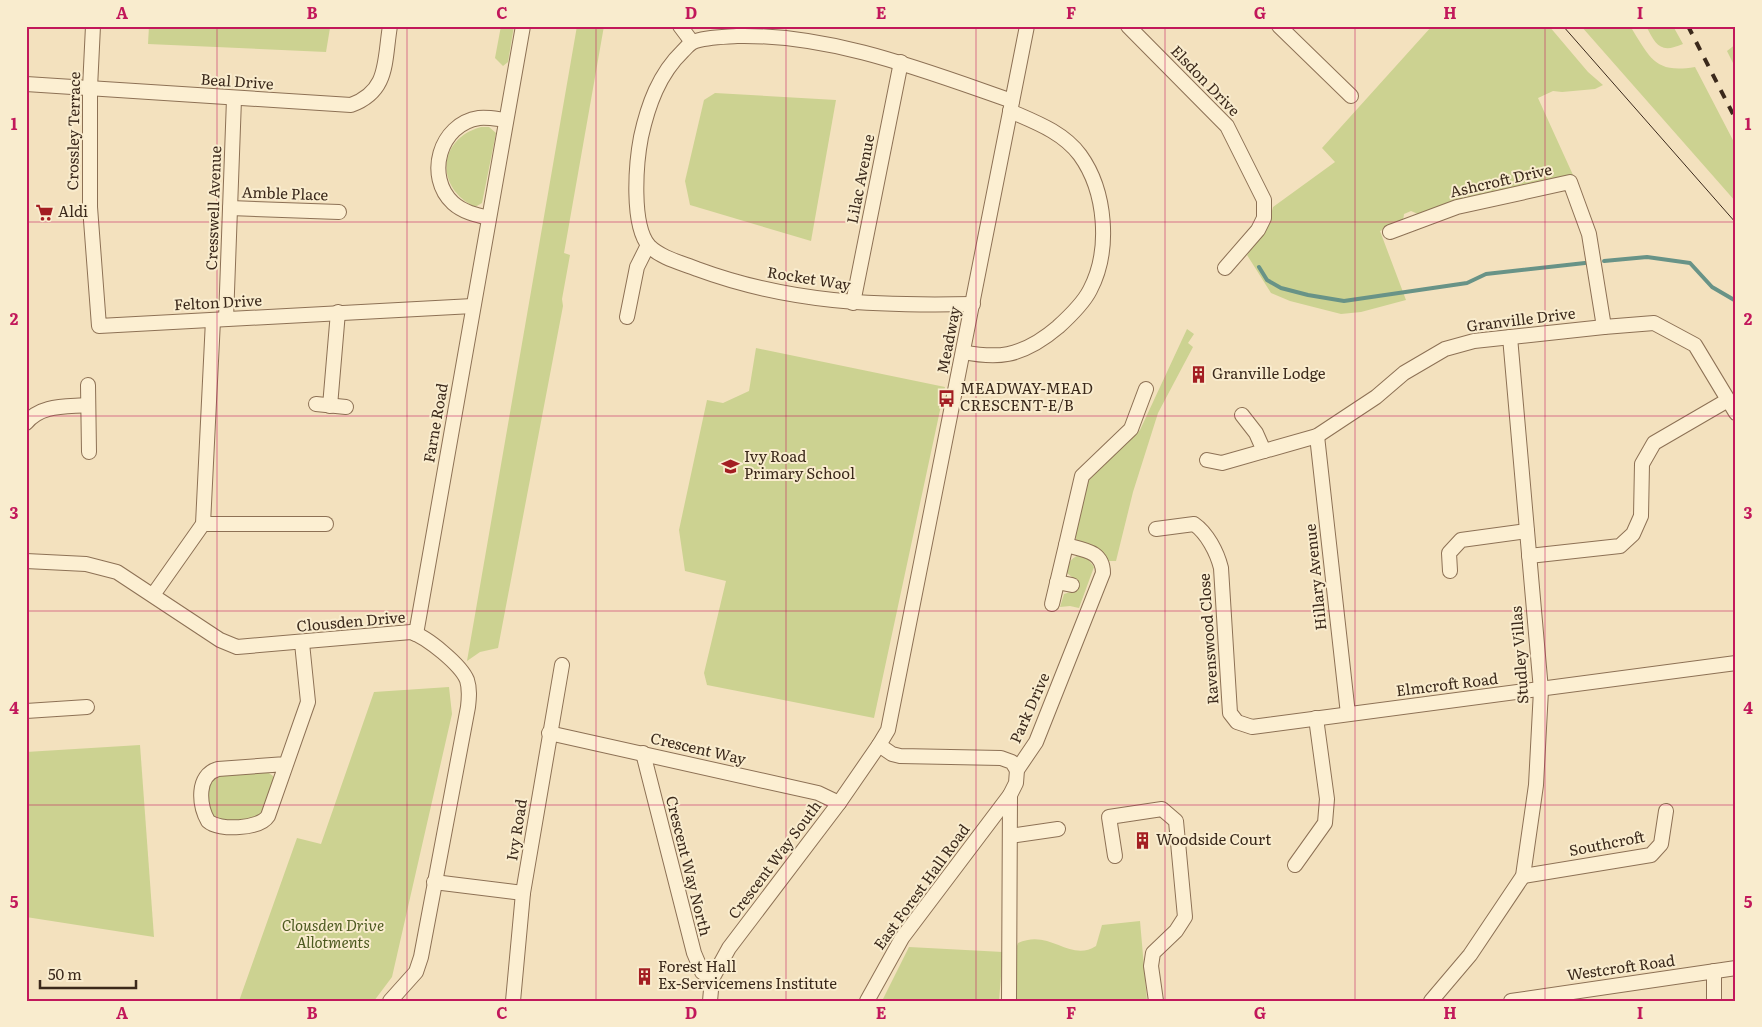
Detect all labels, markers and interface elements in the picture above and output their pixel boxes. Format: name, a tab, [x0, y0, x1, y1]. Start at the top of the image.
text: A	[116, 0, 128, 24]
text: B	[306, 0, 318, 24]
text: C	[496, 0, 508, 24]
text: D	[685, 0, 697, 24]
text: E	[876, 0, 887, 24]
text: F	[1066, 0, 1076, 24]
text: G	[1254, 0, 1266, 24]
text: H	[1443, 0, 1457, 24]
text: I	[1637, 0, 1643, 24]
street label: Elsdon Drive	[1166, 39, 1246, 121]
street label: Beal Drive	[200, 66, 275, 95]
street label: Crossley Terrace	[60, 71, 85, 191]
text: 1	[11, 111, 18, 135]
text: 1	[1745, 111, 1752, 135]
street label: Lilac Avenue	[840, 132, 880, 225]
street label: Cresswell Avenue	[199, 145, 226, 271]
street label: Ashcroft Drive	[1447, 157, 1554, 202]
street label: Amble Place	[241, 179, 329, 206]
place label: Aldi	[58, 199, 88, 222]
supermarket icon: Aldi	[34, 202, 54, 222]
street label: Rocket Way	[766, 260, 853, 296]
street label: Felton Drive	[173, 288, 263, 315]
street label: Granville Drive	[1465, 300, 1577, 337]
street label: Meadway	[930, 304, 965, 375]
text: 2	[10, 306, 19, 330]
text: 2	[1744, 306, 1753, 330]
place label: Granville Lodge	[1212, 361, 1326, 384]
building icon: Granville Lodge	[1188, 364, 1208, 384]
place label: MEADWAY-MEAD CRESCENT-E/B	[960, 376, 1093, 416]
street label: Farne Road	[416, 381, 453, 464]
bus stop icon: MEADWAY-MEAD CRESCENT-E/B	[936, 388, 956, 408]
place label: Ivy Road Primary School	[744, 444, 855, 484]
school or university icon: Ivy Road Primary School	[720, 456, 740, 476]
text: 3	[10, 500, 19, 524]
text: 3	[1744, 500, 1753, 524]
street label: Hillary Avenue	[1297, 523, 1332, 632]
street label: Ravenswood Close	[1191, 572, 1224, 706]
street label: Clousden Drive	[295, 604, 406, 637]
street label: Studley Villas	[1504, 605, 1533, 705]
street label: Elmcroft Road	[1395, 666, 1499, 701]
street label: Park Drive	[1003, 668, 1055, 746]
text: 4	[9, 695, 19, 719]
text: 4	[1743, 695, 1753, 719]
street label: Crescent Way	[648, 725, 749, 770]
street label: Crescent Way North	[661, 793, 718, 938]
street label: Crescent Way South	[722, 795, 826, 923]
street label: Ivy Road	[499, 797, 532, 862]
street label: East Forest Hall Road	[867, 818, 974, 954]
street label: Southcroft	[1567, 824, 1647, 861]
place label: Woodside Court	[1156, 827, 1271, 850]
building icon: Woodside Court	[1132, 830, 1152, 850]
text: 5	[10, 889, 19, 913]
text: 5	[1744, 889, 1753, 913]
park label: Clousden Drive Allotments	[282, 913, 384, 953]
street label: Westcroft Road	[1565, 948, 1676, 985]
place label: Forest Hall Ex-Servicemens Institute	[658, 954, 837, 994]
scale bar	[40, 957, 136, 989]
text: 50 m	[48, 962, 82, 985]
building icon: Forest Hall Ex-Servicemens Institute	[634, 966, 654, 986]
text: A	[116, 1000, 128, 1024]
text: B	[306, 1000, 318, 1024]
text: C	[496, 1000, 508, 1024]
text: D	[685, 1000, 697, 1024]
text: E	[876, 1000, 887, 1024]
text: F	[1066, 1000, 1076, 1024]
text: G	[1254, 1000, 1266, 1024]
text: H	[1443, 1000, 1457, 1024]
text: I	[1637, 1000, 1643, 1024]

